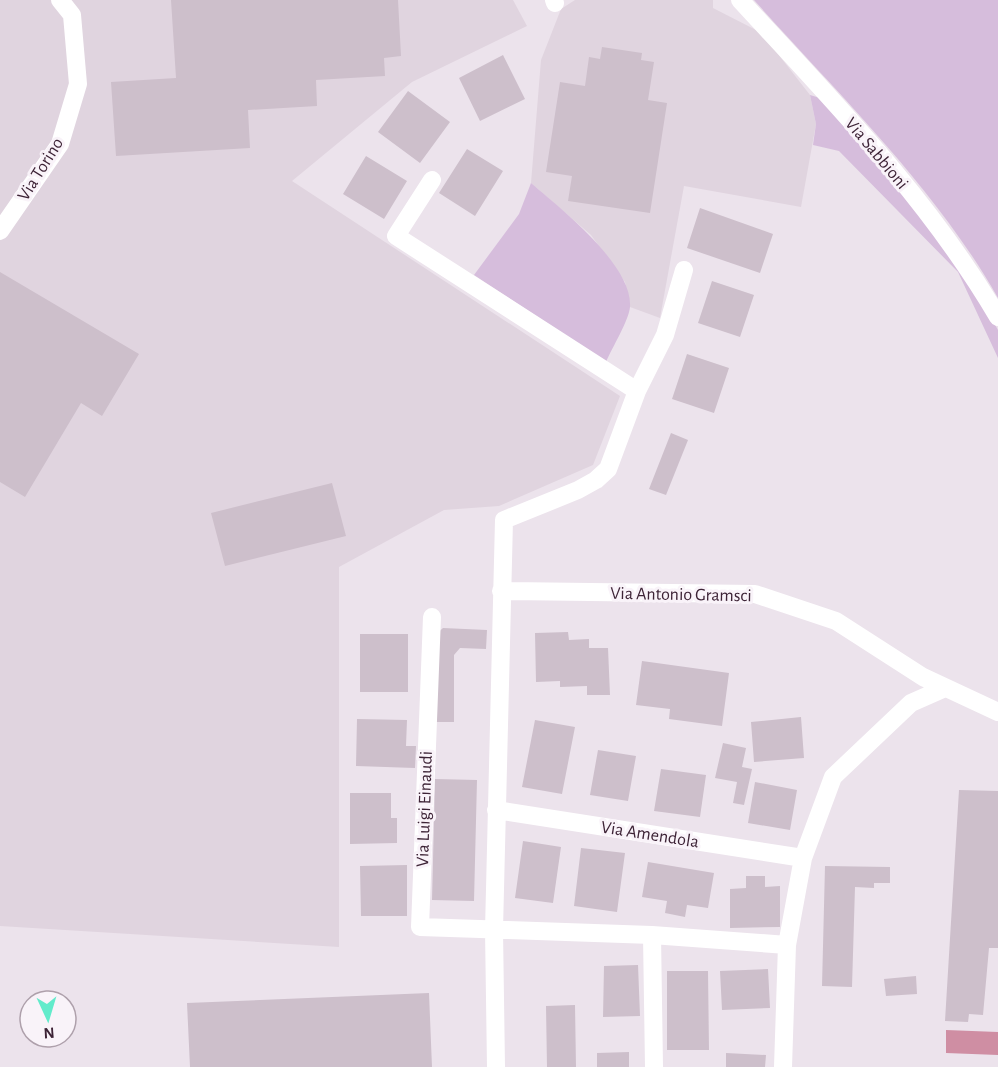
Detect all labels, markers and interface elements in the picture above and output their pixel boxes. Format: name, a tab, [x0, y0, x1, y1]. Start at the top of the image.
street label: Via Sabbioni	[841, 114, 911, 193]
street label: Via Torino	[15, 135, 67, 204]
street label: Via Antonio Gramsci	[610, 585, 752, 605]
street label: Via Luigi Einaudi	[414, 751, 436, 868]
street label: Via Amendola	[600, 818, 700, 852]
north arrow	[18, 989, 78, 1049]
text: N	[43, 1025, 55, 1041]

